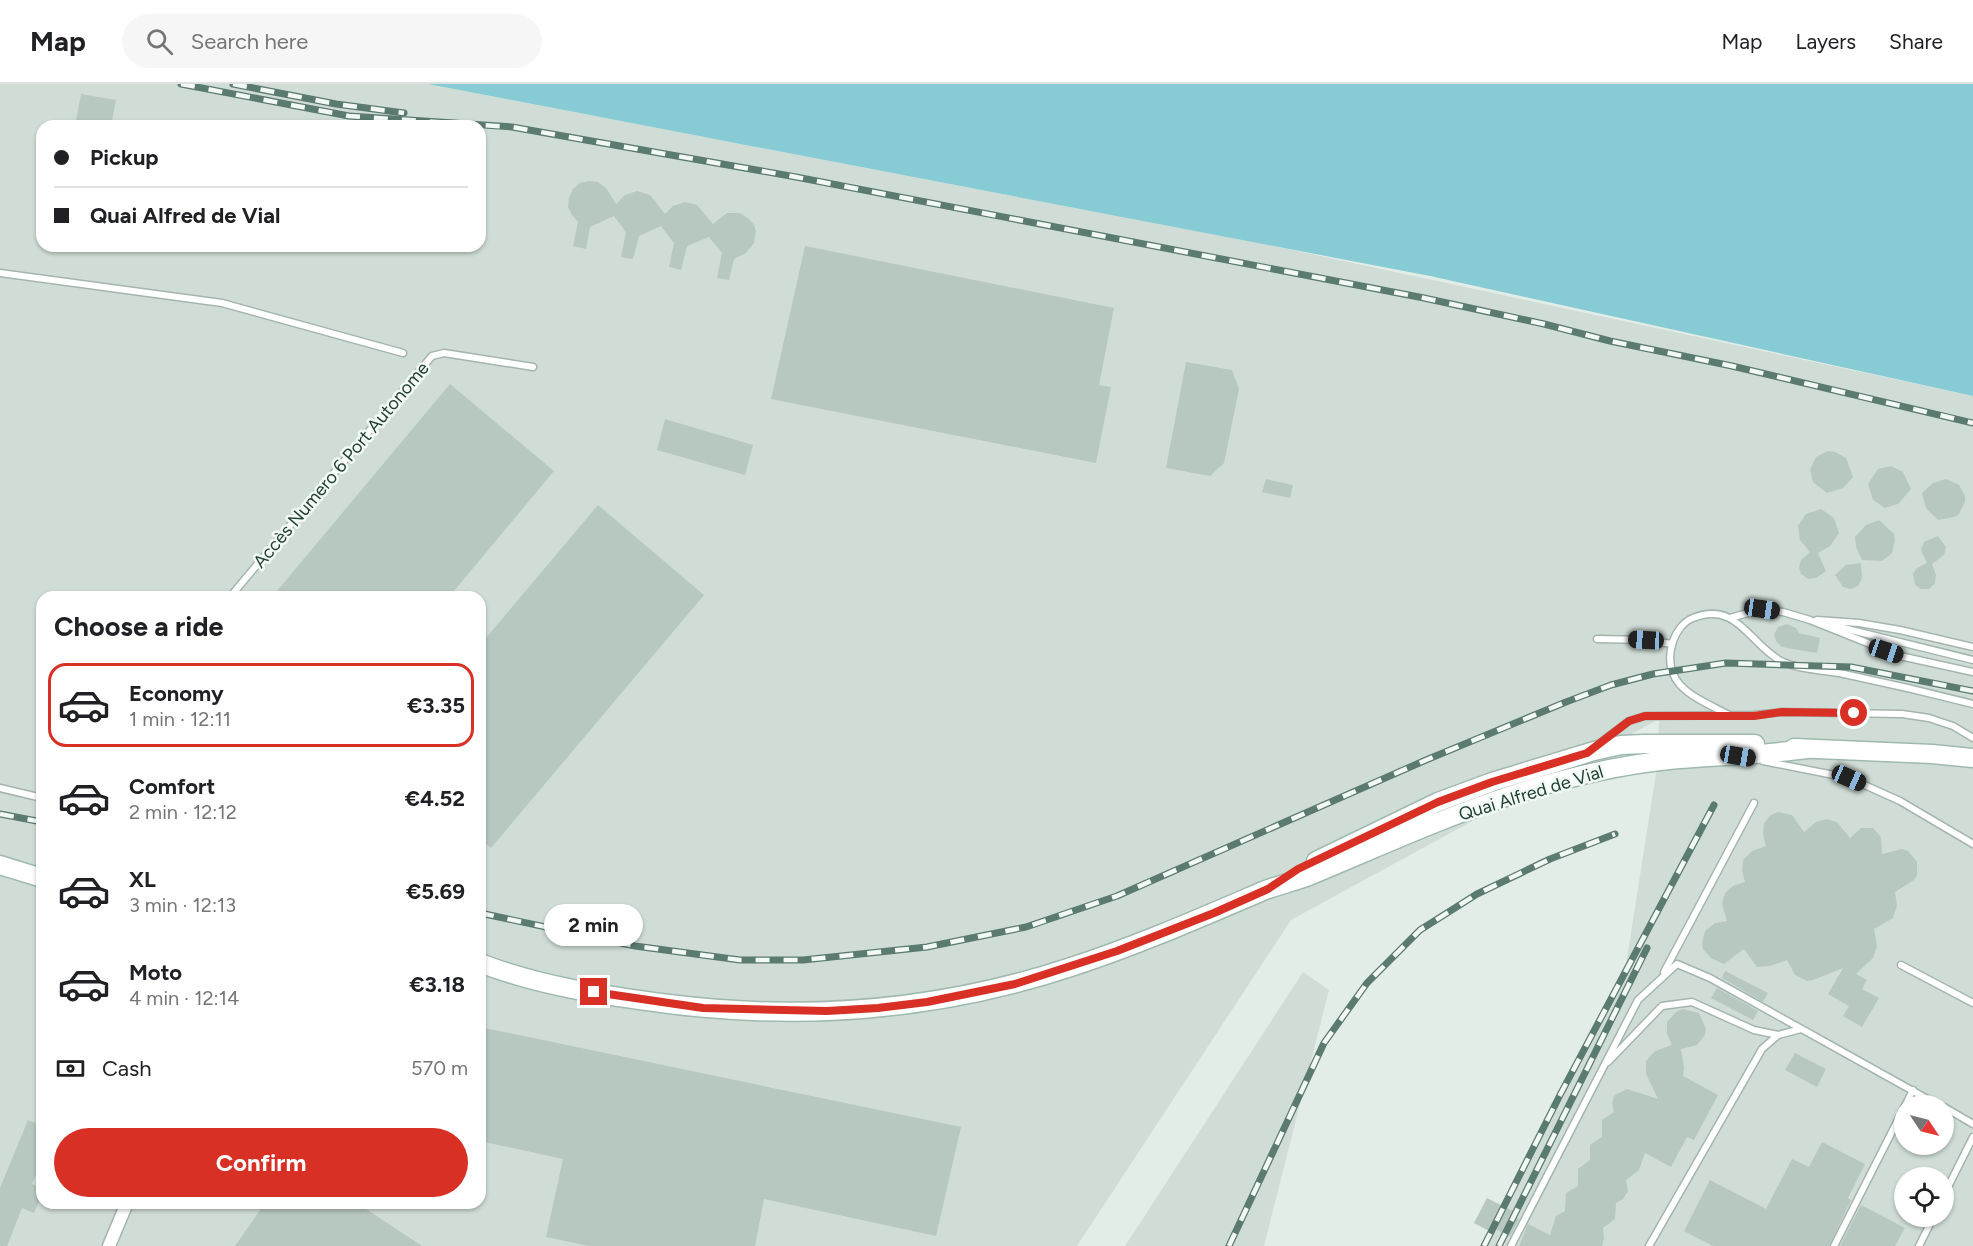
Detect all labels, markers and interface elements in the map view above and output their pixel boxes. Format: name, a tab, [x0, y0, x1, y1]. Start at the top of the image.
search box	[122, 14, 542, 68]
text: Map	[30, 24, 86, 58]
icon: search	[143, 25, 176, 58]
text: Search here	[191, 28, 308, 55]
text: Map	[1722, 29, 1762, 54]
text: Layers	[1795, 29, 1856, 54]
text: Share	[1889, 29, 1943, 54]
text: Pickup	[90, 144, 159, 171]
text: Quai Alfred de Vial	[90, 202, 281, 229]
street label: Accès Numero 6 Port Autonome	[248, 357, 434, 572]
car	[1743, 598, 1781, 620]
text: Choose a ride	[54, 610, 223, 643]
car	[1628, 630, 1664, 650]
car	[1866, 637, 1906, 665]
icon: car	[57, 678, 111, 732]
text: Economy	[129, 680, 224, 707]
text: €3.35	[407, 692, 465, 719]
route start	[1840, 699, 1867, 726]
text: 1 min · 12:11	[129, 707, 231, 731]
car	[1719, 744, 1757, 768]
street label: Quai Alfred de Vial	[1456, 761, 1606, 825]
car	[1829, 762, 1869, 794]
icon: car	[57, 771, 111, 825]
text: Comfort	[129, 773, 215, 800]
text: €4.52	[405, 785, 465, 812]
text: 2 min · 12:12	[129, 800, 237, 824]
icon: car	[57, 864, 111, 918]
text: XL	[129, 866, 156, 893]
text: €5.69	[406, 878, 465, 905]
text: 3 min · 12:13	[129, 893, 236, 917]
callout: 2 min	[544, 905, 644, 947]
text: 2 min	[568, 913, 619, 937]
icon: car	[57, 957, 111, 1011]
text: Moto	[129, 959, 182, 986]
text: €3.18	[409, 971, 465, 998]
route end	[580, 978, 607, 1005]
text: 4 min · 12:14	[129, 986, 239, 1010]
icon: cash	[54, 1052, 87, 1085]
text: Cash	[102, 1055, 152, 1082]
text: 570 m	[411, 1056, 468, 1080]
north arrow	[1894, 1095, 1954, 1155]
map controls	[1894, 1095, 1954, 1227]
button: Confirm	[54, 1128, 468, 1197]
button: locate	[1894, 1167, 1954, 1227]

